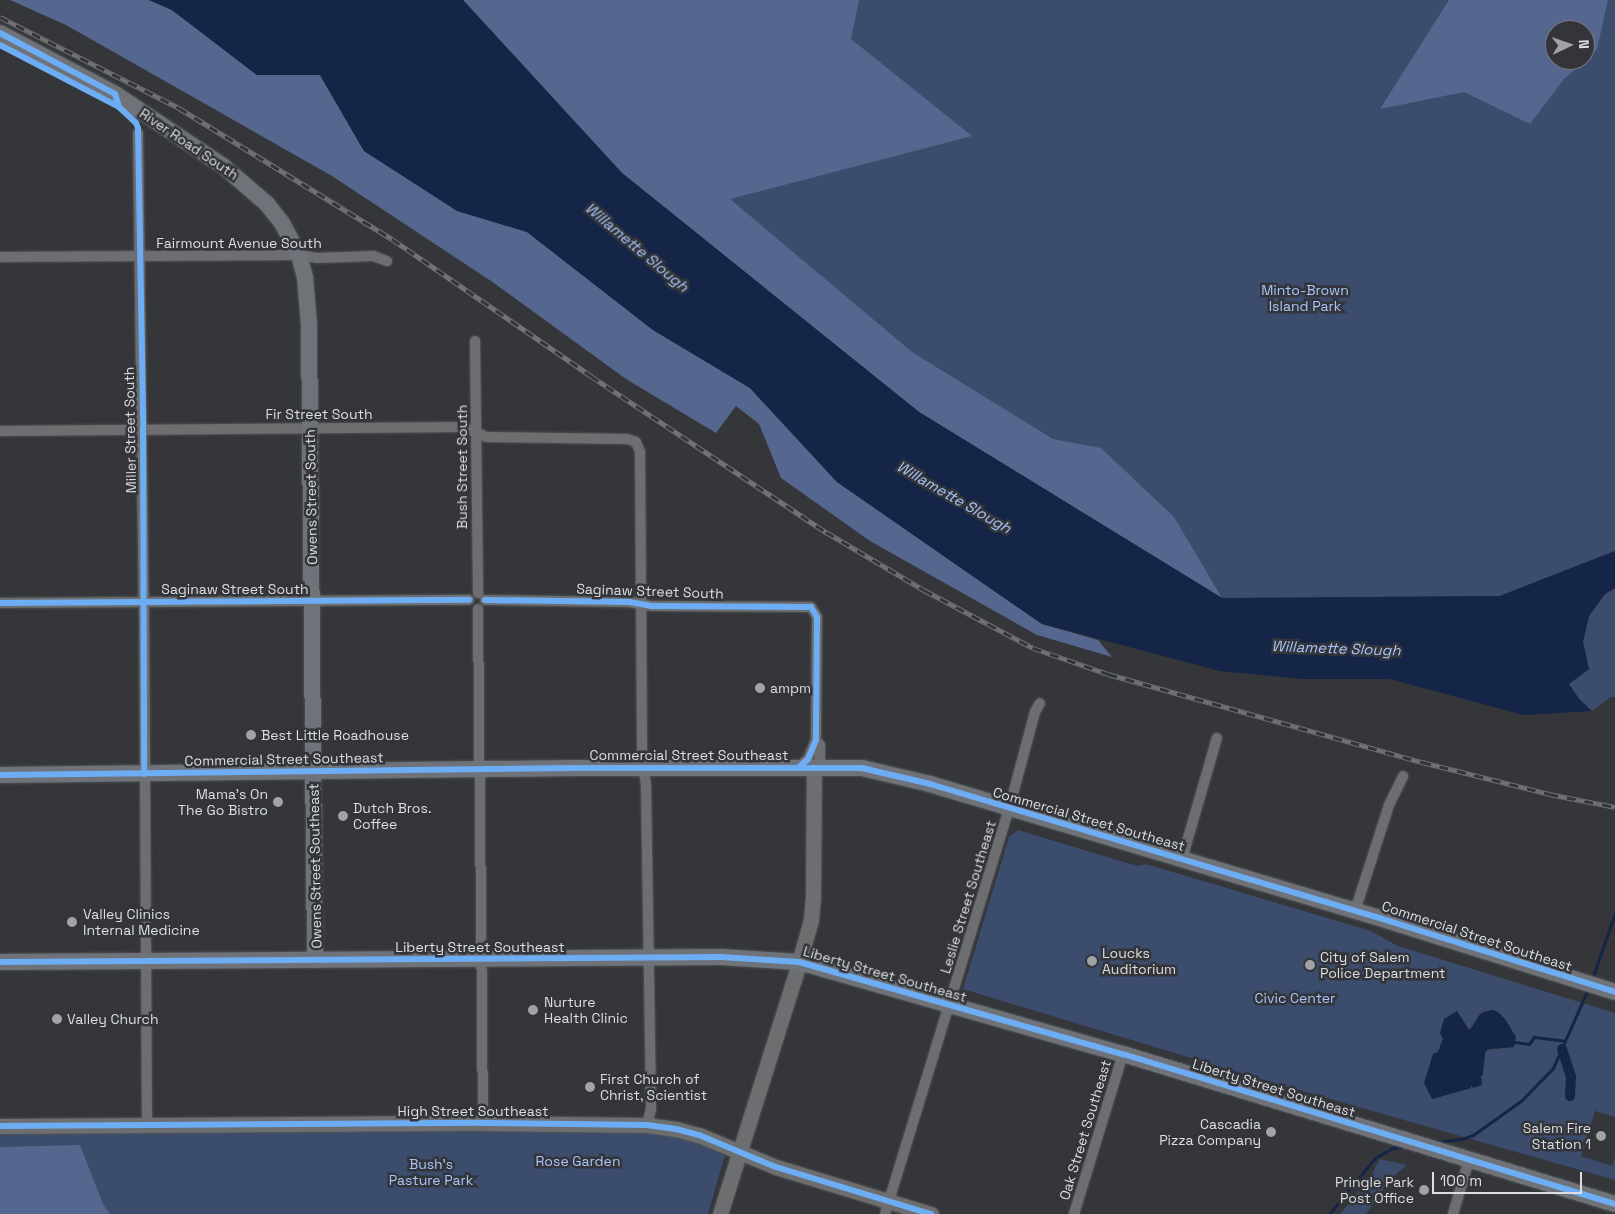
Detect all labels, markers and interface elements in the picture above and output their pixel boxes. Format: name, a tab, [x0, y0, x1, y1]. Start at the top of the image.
north arrow	[1545, 20, 1595, 70]
text: N	[1575, 39, 1593, 49]
street label: River Road South	[136, 105, 242, 183]
water label: Willamette Slough	[582, 199, 692, 295]
street label: Fairmount Avenue South	[156, 235, 322, 251]
park label: Minto-Brown Island Park	[1261, 282, 1349, 314]
street label: Miller Street South	[120, 366, 140, 494]
street label: Bush Street South	[454, 405, 470, 529]
street label: Fir Street South	[265, 406, 373, 422]
street label: Owens Street South	[301, 429, 321, 565]
water label: Willamette Slough	[894, 457, 1014, 537]
street label: Saginaw Street South	[576, 580, 724, 602]
street label: Saginaw Street South	[161, 581, 309, 597]
water label: Willamette Slough	[1271, 637, 1401, 659]
place label: ampm	[770, 680, 811, 696]
marker: ampm	[754, 682, 766, 694]
place label: Best Little Roadhouse	[261, 727, 409, 743]
marker: Best Little Roadhouse	[245, 729, 257, 741]
street label: Commercial Street Southeast	[589, 747, 789, 763]
street label: Commercial Street Southeast	[184, 749, 384, 769]
street label: Owens Street Southeast	[305, 783, 325, 949]
street label: Commercial Street Southeast	[991, 783, 1187, 855]
place label: Mama's On The Go Bistro	[178, 786, 268, 819]
marker: Mama's On The Go Bistro	[272, 796, 284, 808]
place label: Dutch Bros. Coffee	[353, 800, 431, 832]
marker: Dutch Bros. Coffee	[337, 810, 349, 822]
street label: Leslie Street Southeast	[937, 818, 999, 976]
street label: Commercial Street Southeast	[1380, 897, 1574, 975]
place label: Valley Clinics Internal Medicine	[83, 906, 200, 939]
marker: Valley Clinics Internal Medicine	[65, 915, 79, 929]
street label: Liberty Street Southeast	[395, 939, 565, 955]
street label: Liberty Street Southeast	[801, 943, 969, 1005]
place label: Loucks Auditorium	[1102, 945, 1176, 978]
place label: City of Salem Police Department	[1320, 949, 1445, 982]
marker: Loucks Auditorium	[1086, 955, 1098, 967]
marker: City of Salem Police Department	[1304, 959, 1316, 971]
park label: Civic Center	[1255, 990, 1335, 1006]
place label: Nurture Health Clinic	[544, 994, 628, 1026]
marker: Nurture Health Clinic	[526, 1003, 540, 1017]
place label: Valley Church	[67, 1011, 159, 1027]
marker: Valley Church	[51, 1013, 63, 1025]
street label: Liberty Street Southeast	[1191, 1055, 1357, 1121]
street label: Oak Street Southeast	[1056, 1058, 1114, 1202]
place label: First Church of Christ, Scientist	[600, 1071, 708, 1104]
marker: First Church of Christ, Scientist	[584, 1081, 596, 1093]
street label: High Street Southeast	[398, 1103, 548, 1119]
place label: Cascadia Pizza Company	[1159, 1116, 1261, 1148]
place label: Salem Fire Station 1	[1523, 1120, 1591, 1152]
marker: Cascadia Pizza Company	[1265, 1126, 1277, 1138]
marker: Salem Fire Station 1	[1595, 1130, 1607, 1142]
park label: Rose Garden	[536, 1153, 620, 1169]
park label: Bush's Pasture Park	[389, 1156, 473, 1188]
scale bar	[1435, 1162, 1585, 1194]
text: 100 m	[1440, 1171, 1482, 1190]
place label: Pringle Park Post Office	[1335, 1174, 1414, 1206]
marker: Pringle Park Post Office	[1418, 1184, 1430, 1196]

